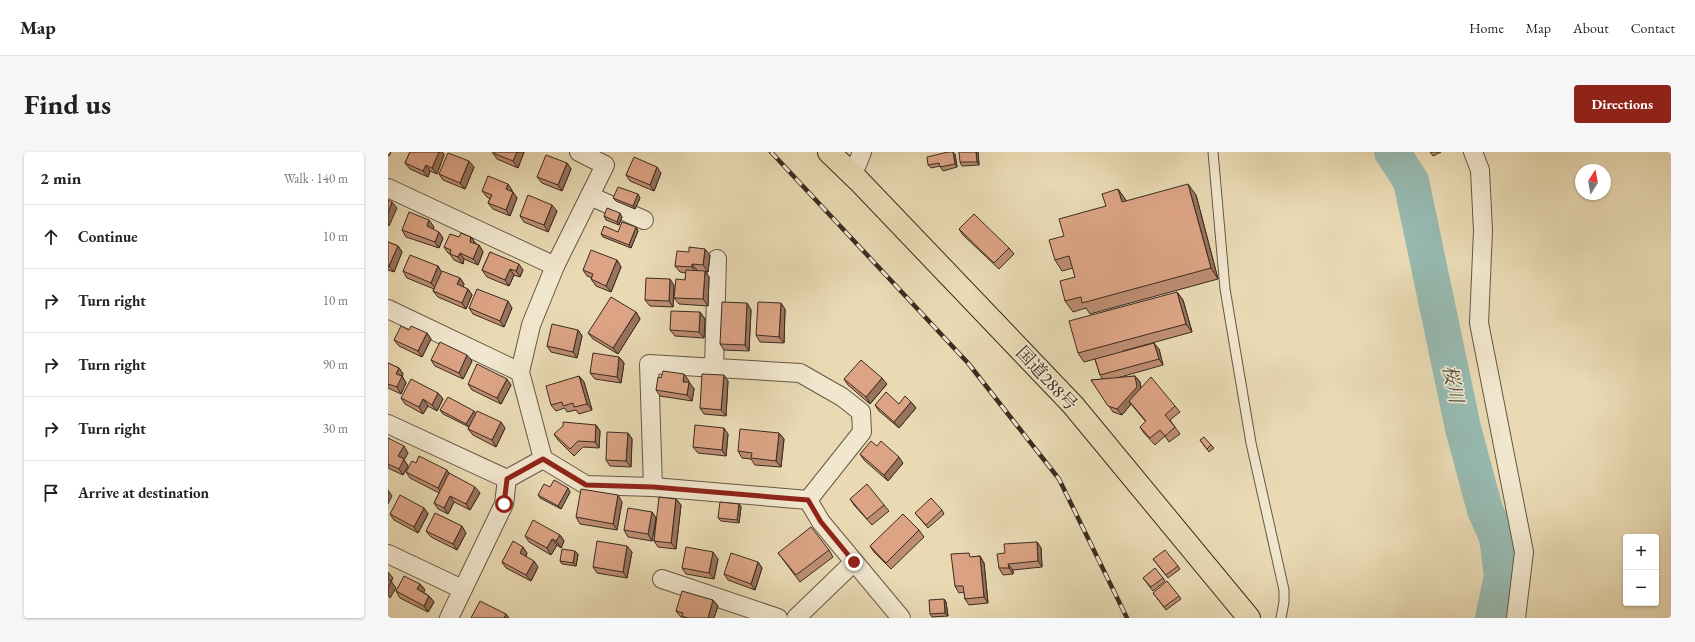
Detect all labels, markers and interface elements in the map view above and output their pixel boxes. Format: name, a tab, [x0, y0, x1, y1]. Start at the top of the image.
text: Map	[20, 15, 56, 40]
text: Home	[1469, 19, 1504, 37]
text: Map	[1526, 19, 1551, 37]
text: About	[1573, 19, 1609, 37]
text: Contact	[1631, 19, 1675, 37]
button: Directions	[1574, 85, 1671, 123]
text: Find us	[24, 86, 111, 122]
north arrow	[1575, 164, 1611, 200]
text: 2 min	[40, 167, 81, 189]
text: Walk · 140 m	[284, 170, 348, 187]
icon: ahead	[40, 226, 62, 248]
text: Continue	[78, 227, 138, 246]
text: 10 m	[323, 228, 348, 245]
icon: right	[40, 290, 62, 312]
text: Turn right	[78, 291, 146, 310]
text: 10 m	[323, 292, 348, 309]
street label: 国道288号	[1011, 341, 1083, 415]
icon: right	[40, 354, 62, 376]
text: Turn right	[78, 355, 146, 374]
text: 90 m	[323, 356, 348, 373]
water label: 桜川	[1437, 363, 1470, 407]
icon: right	[40, 418, 62, 440]
text: Turn right	[78, 419, 146, 438]
text: 30 m	[323, 420, 348, 437]
icon: arrive	[40, 482, 62, 504]
text: Arrive at destination	[78, 483, 209, 502]
route start	[495, 495, 513, 513]
map controls	[1623, 534, 1659, 606]
button: +	[1623, 534, 1659, 570]
route end	[845, 553, 863, 571]
button: −	[1623, 570, 1659, 606]

